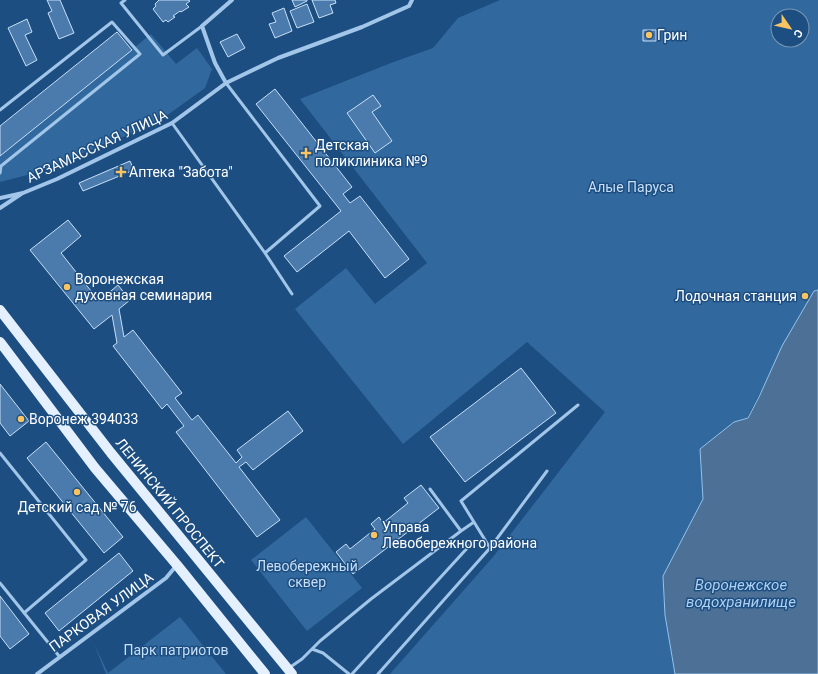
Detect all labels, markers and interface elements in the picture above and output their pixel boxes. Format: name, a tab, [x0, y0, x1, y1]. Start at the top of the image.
north arrow	[770, 8, 810, 48]
place label: Грин	[657, 27, 687, 43]
text: С	[790, 27, 805, 40]
marker: Грин	[644, 30, 654, 40]
street label: АРЗАМАССКАЯ УЛИЦА	[24, 106, 170, 186]
place label: Детская поликлиника №9	[315, 137, 428, 169]
marker: Детская поликлиника №9	[300, 147, 312, 159]
place label: Аптека "Забота"	[129, 164, 233, 180]
marker: Аптека "Забота"	[116, 167, 126, 177]
park label: Алые Паруса	[588, 179, 674, 195]
place label: Воронежская духовная семинария	[75, 271, 212, 303]
marker: Воронежская духовная семинария	[62, 282, 72, 292]
place label: Лодочная станция	[675, 288, 797, 304]
marker: Лодочная станция	[800, 291, 810, 301]
place label: Воронеж 394033	[29, 411, 138, 427]
marker: Воронеж 394033	[16, 414, 26, 424]
street label: ЛЕНИНСКИЙ ПРОСПЕКТ	[113, 435, 228, 572]
marker: Детский сад № 76	[72, 487, 82, 497]
place label: Детский сад № 76	[17, 499, 137, 515]
place label: Управа Левобережного района	[382, 519, 537, 551]
marker: Управа Левобережного района	[369, 530, 379, 540]
park label: Левобережный сквер	[256, 558, 358, 590]
street label: ПАРКОВАЯ УЛИЦА	[46, 569, 156, 655]
water label: Воронежское водохранилище	[686, 576, 796, 611]
park label: Парк патриотов	[123, 642, 229, 658]

